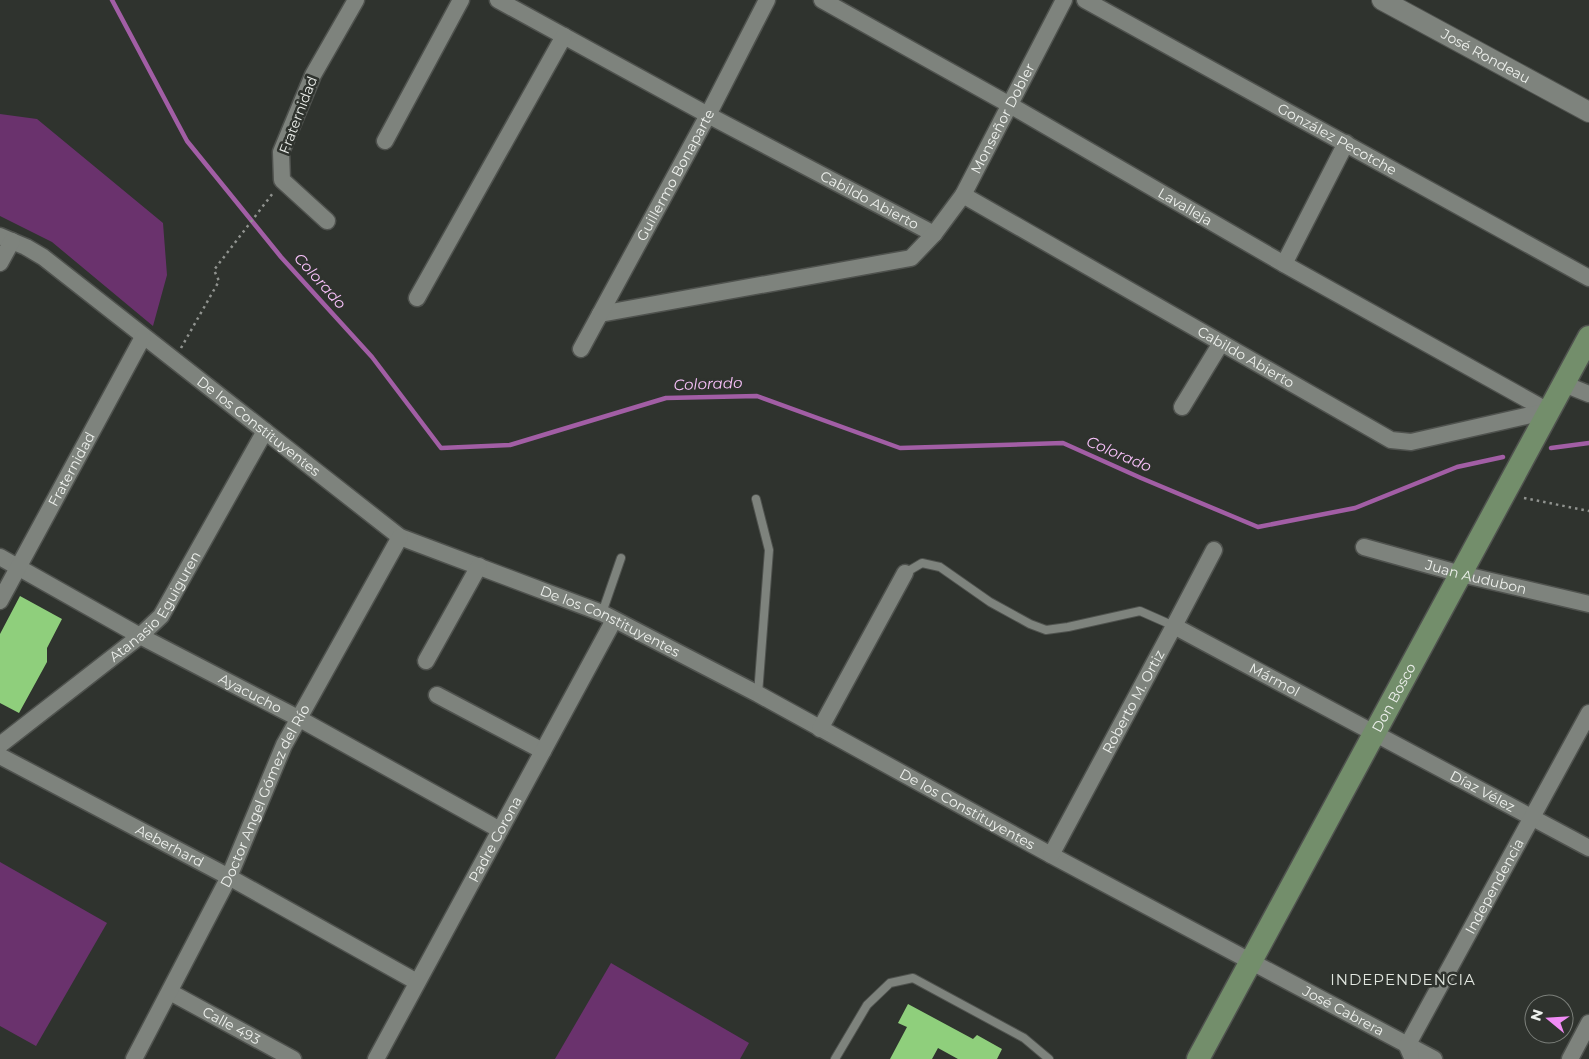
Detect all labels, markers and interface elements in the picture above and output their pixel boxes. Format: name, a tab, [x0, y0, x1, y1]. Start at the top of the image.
street label: José Rondeau	[1437, 24, 1533, 88]
street label: Monseñor Dobler	[967, 60, 1039, 177]
street label: Fraternidad	[275, 74, 321, 156]
street label: González Pecotche	[1274, 99, 1400, 179]
street label: Guillermo Bonaparte	[632, 106, 719, 244]
street label: Cabildo Abierto	[817, 167, 922, 234]
street label: Lavalleja	[1155, 184, 1216, 230]
water label: Colorado	[290, 249, 350, 313]
street label: Cabildo Abierto	[1194, 322, 1298, 392]
street label: De los Constituyentes	[193, 372, 324, 480]
water label: Colorado	[673, 373, 743, 394]
street label: Fraternidad	[44, 429, 99, 509]
water label: Colorado	[1084, 431, 1155, 476]
street label: Atanasio Eguiguren	[105, 548, 205, 666]
street label: Juan Audubon	[1422, 555, 1529, 598]
street label: De los Constituyentes	[538, 582, 683, 661]
street label: Roberto M. Ortiz	[1098, 647, 1168, 757]
street label: Mármol	[1246, 659, 1303, 701]
street label: Don Bosco	[1368, 660, 1420, 735]
street label: Ayacucho	[216, 669, 285, 717]
street label: Doctor Angel Gómez del Río	[216, 701, 314, 891]
street label: De los Constituyentes	[896, 764, 1038, 854]
street label: Díaz Vélez	[1447, 766, 1518, 816]
street label: Padre Corona	[464, 793, 526, 886]
street label: Aeberhard	[133, 820, 207, 871]
street label: Independencia	[1461, 835, 1528, 937]
district label: INDEPENDENCIA	[1330, 970, 1476, 989]
street label: José Cabrera	[1299, 981, 1387, 1040]
north arrow	[1524, 994, 1574, 1044]
street label: Calle 493	[199, 1002, 264, 1049]
text: N	[1526, 1007, 1547, 1023]

